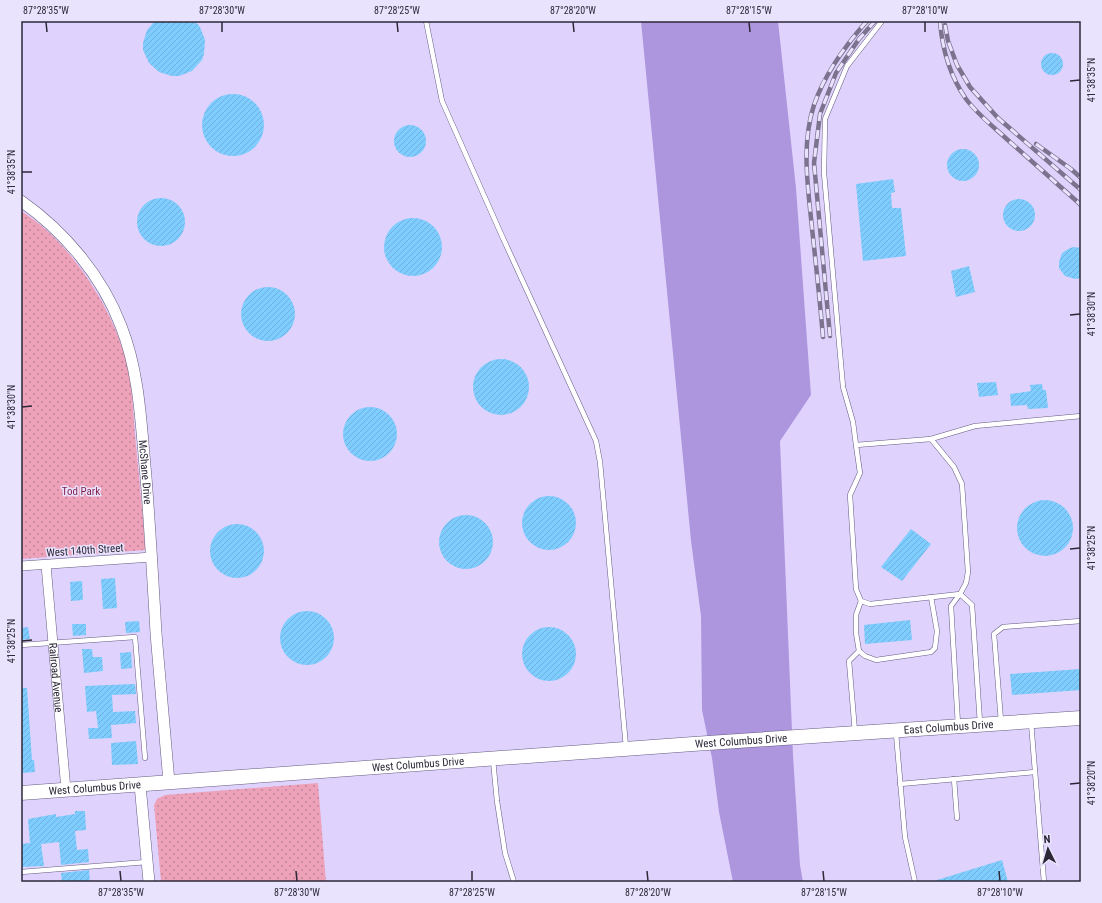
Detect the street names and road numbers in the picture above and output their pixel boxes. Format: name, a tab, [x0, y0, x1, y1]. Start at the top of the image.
street label: McShane Drive	[136, 439, 154, 505]
street label: West 140th Street	[46, 541, 124, 560]
street label: Railroad Avenue	[46, 642, 65, 713]
street label: East Columbus Drive	[903, 718, 994, 737]
street label: West Columbus Drive	[695, 732, 788, 751]
street label: West Columbus Drive	[371, 755, 465, 774]
street label: West Columbus Drive	[48, 778, 141, 798]

